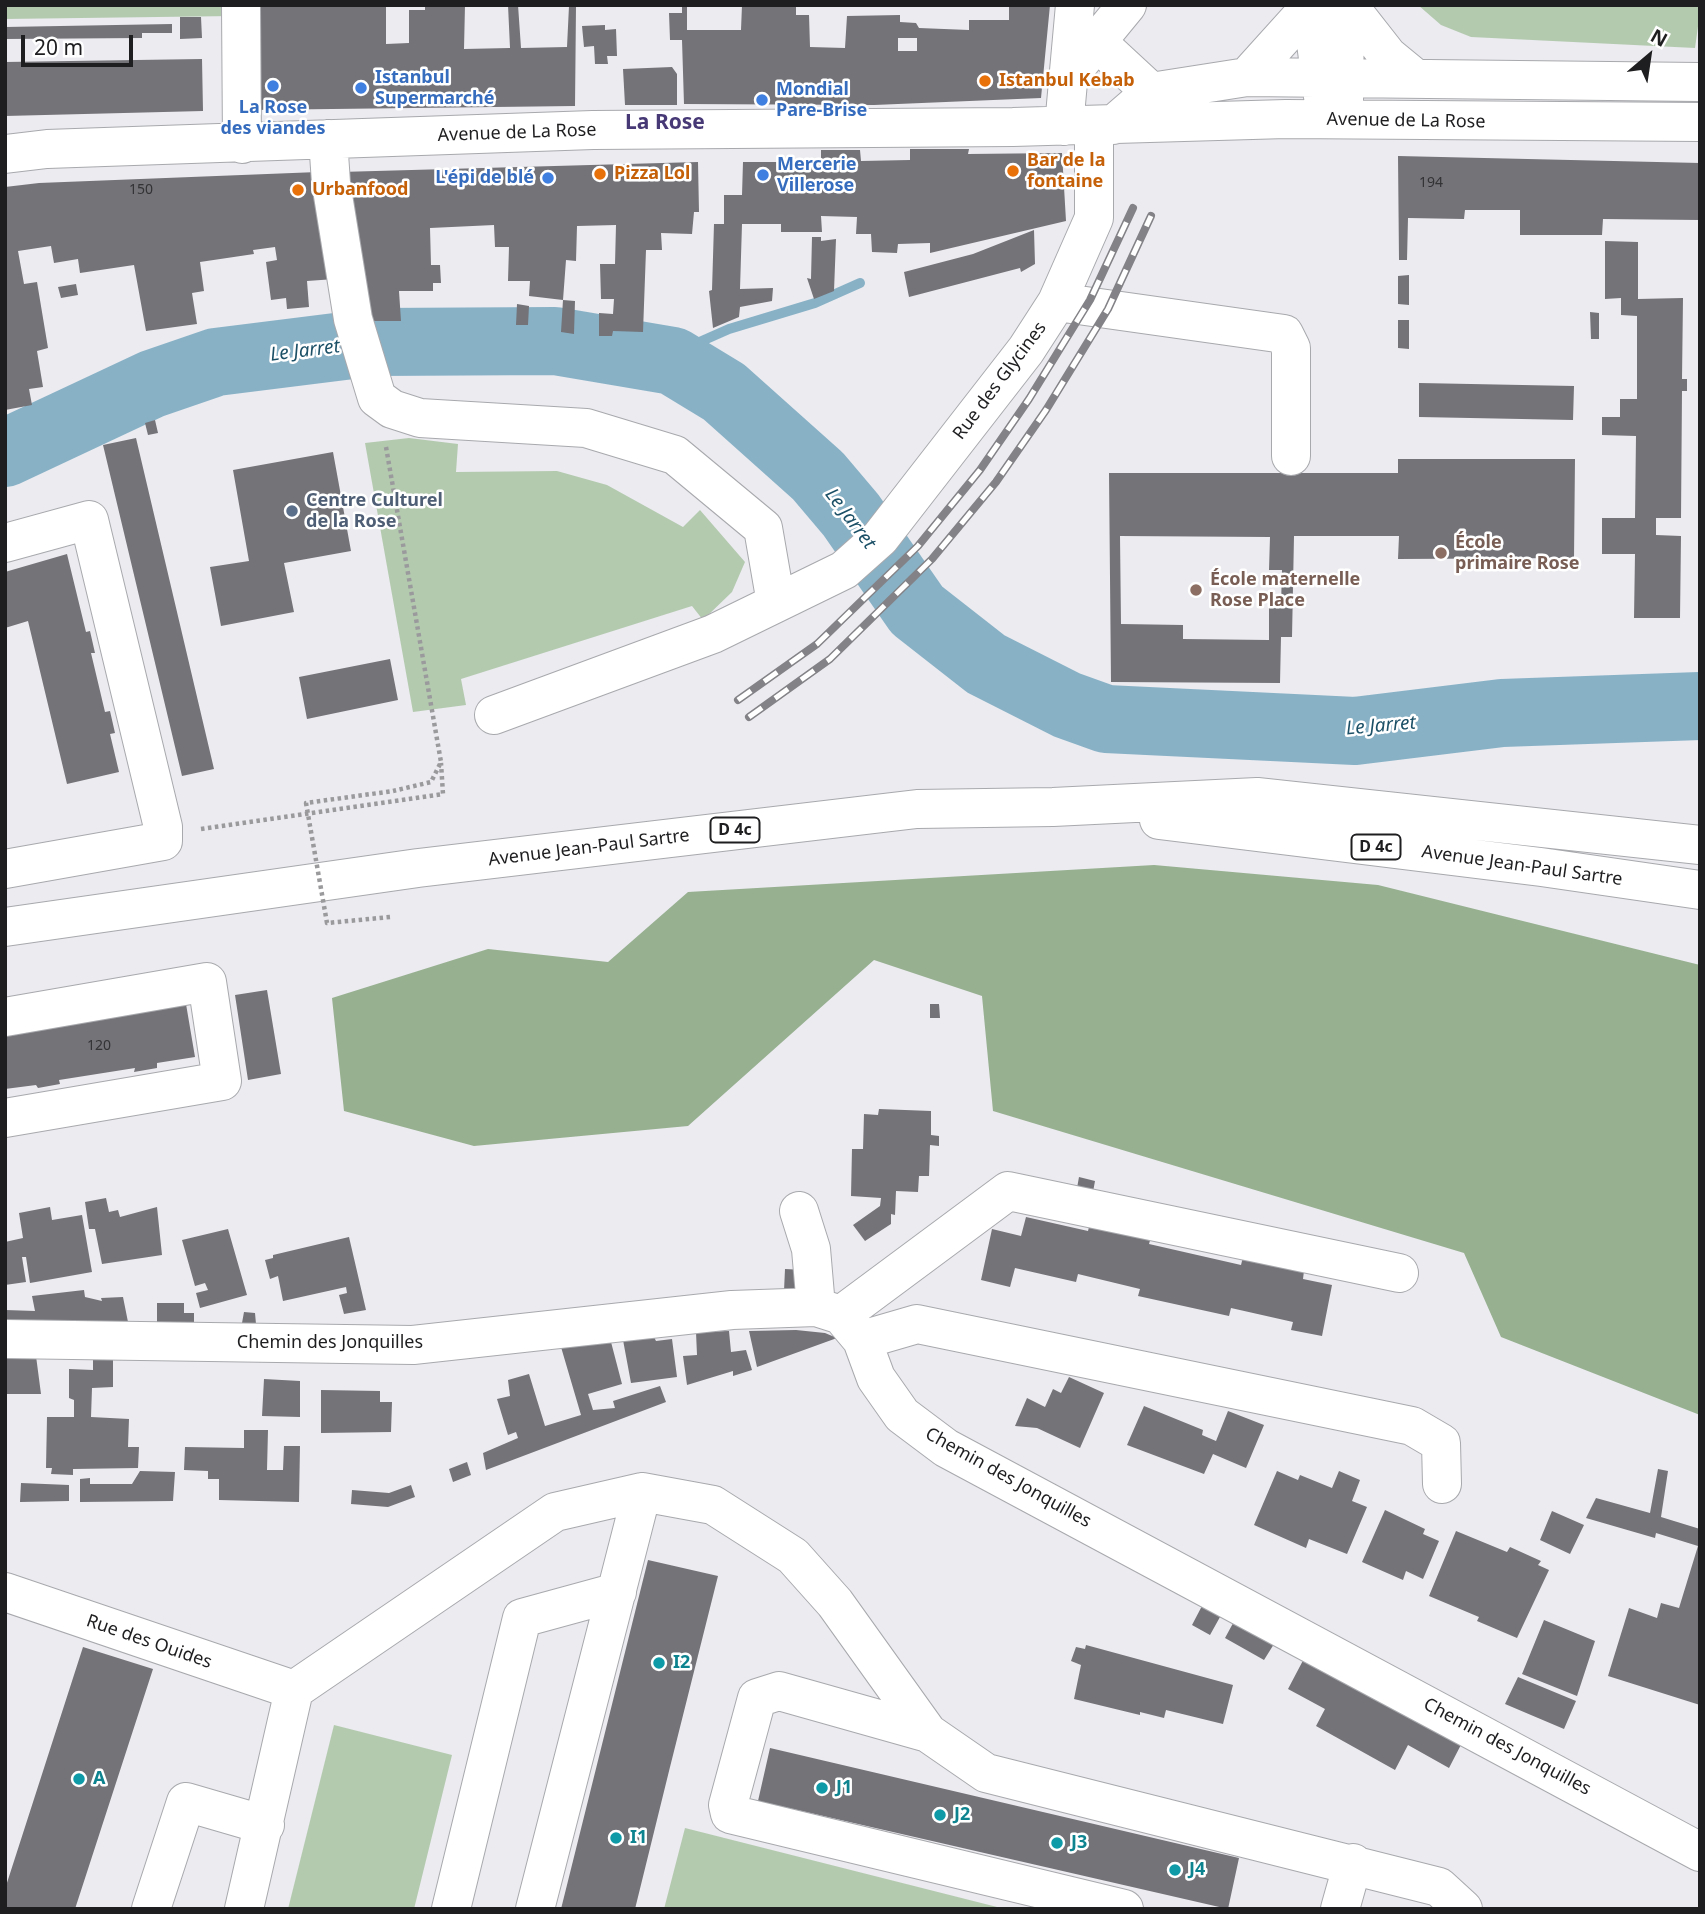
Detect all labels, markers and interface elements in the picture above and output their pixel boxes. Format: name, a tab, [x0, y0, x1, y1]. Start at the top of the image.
scale bar	[24, 21, 136, 65]
north arrow	[1614, 21, 1684, 91]
text: N	[1646, 23, 1672, 53]
text: 20 m	[34, 33, 83, 61]
place label: Istanbul Supermarché	[375, 67, 495, 110]
place label: Istanbul Kebab	[999, 70, 1135, 92]
marker: Istanbul Kebab	[977, 73, 993, 89]
marker: La Rose des viandes	[265, 78, 281, 94]
place label: Mondial Pare-Brise	[776, 79, 867, 122]
marker: Istanbul Supermarché	[353, 80, 369, 96]
marker: Mondial Pare-Brise	[754, 92, 770, 108]
place label: La Rose des viandes	[220, 97, 326, 140]
street label: Avenue de La Rose	[1326, 109, 1486, 133]
district label: La Rose	[625, 110, 705, 136]
street label: Avenue de La Rose	[437, 119, 597, 147]
place label: Bar de la fontaine	[1027, 150, 1105, 192]
place label: Mercerie Villerose	[777, 154, 857, 196]
place label: Pizza Lol	[614, 163, 690, 185]
marker: Bar de la fontaine	[1005, 163, 1021, 179]
marker: Pizza Lol	[592, 166, 608, 182]
place label: L'épi de blé	[435, 167, 534, 189]
marker: Mercerie Villerose	[755, 167, 771, 183]
marker: L'épi de blé	[540, 170, 556, 186]
house number: 194	[1419, 175, 1443, 191]
place label: Urbanfood	[312, 179, 408, 201]
house number: 150	[129, 182, 153, 198]
marker: Urbanfood	[290, 182, 306, 198]
street label: Rue des Glycines	[949, 318, 1051, 444]
water label: Le Jarret	[269, 335, 341, 367]
water label: Le Jarret	[820, 484, 880, 554]
place label: Centre Culturel de la Rose	[306, 490, 443, 532]
marker: Centre Culturel de la Rose	[284, 503, 300, 519]
place label: École primaire Rose	[1455, 532, 1579, 574]
marker: École primaire Rose	[1433, 545, 1449, 561]
place label: École maternelle Rose Place	[1210, 569, 1360, 612]
marker: École maternelle Rose Place	[1188, 582, 1204, 598]
water label: Le Jarret	[1345, 712, 1417, 740]
road number: D 4c	[710, 818, 760, 842]
street label: Avenue Jean-Paul Sartre	[487, 825, 691, 871]
road number: D 4c	[1352, 834, 1400, 860]
street label: Avenue Jean-Paul Sartre	[1420, 841, 1624, 891]
house number: 120	[87, 1038, 111, 1054]
street label: Chemin des Jonquilles	[237, 1332, 423, 1354]
street label: Chemin des Jonquilles	[921, 1423, 1095, 1533]
street label: Rue des Ouides	[83, 1610, 215, 1674]
place label: I2	[673, 1652, 690, 1674]
marker: I2	[651, 1655, 667, 1671]
street label: Chemin des Jonquilles	[1420, 1694, 1594, 1800]
place label: A	[93, 1768, 105, 1790]
marker: A	[71, 1771, 87, 1787]
place label: J1	[836, 1777, 852, 1799]
marker: J1	[814, 1780, 830, 1796]
place label: J2	[954, 1804, 970, 1826]
marker: J2	[932, 1807, 948, 1823]
place label: I1	[630, 1827, 647, 1849]
marker: I1	[608, 1830, 624, 1846]
place label: J3	[1071, 1832, 1087, 1854]
marker: J3	[1049, 1835, 1065, 1851]
place label: J4	[1189, 1859, 1205, 1881]
marker: J4	[1167, 1862, 1183, 1878]

